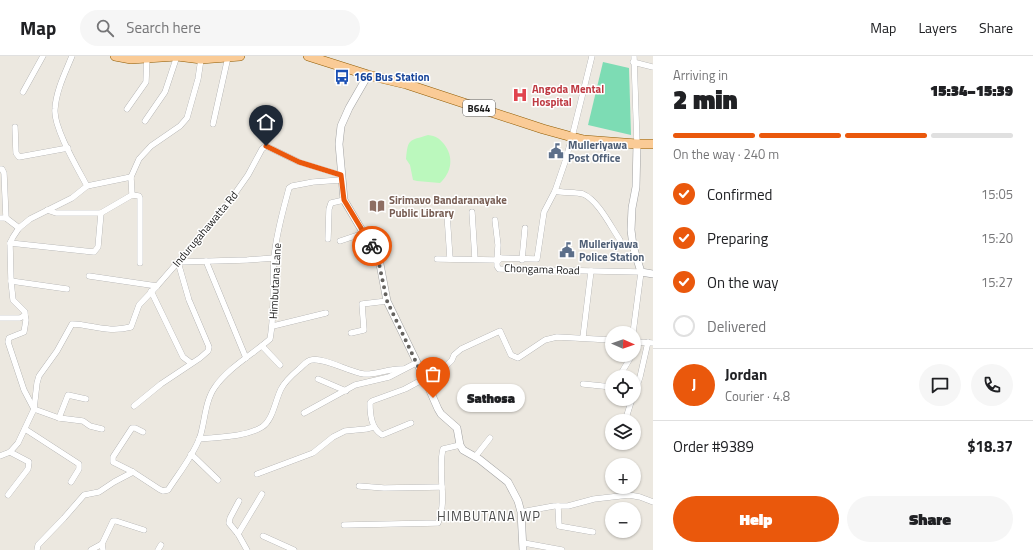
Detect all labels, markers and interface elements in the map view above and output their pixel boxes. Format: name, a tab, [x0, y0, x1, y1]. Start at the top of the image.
search box	[80, 10, 360, 46]
text: Map	[20, 13, 56, 42]
text: Search here	[126, 16, 201, 39]
icon: search	[94, 17, 116, 39]
text: Map	[870, 17, 896, 38]
text: Layers	[918, 17, 957, 38]
text: Share	[979, 17, 1013, 38]
text: Arriving in	[673, 65, 728, 85]
bus stop icon: 166 Bus Station	[333, 68, 351, 86]
place label: 166 Bus Station	[354, 69, 430, 85]
text: 15:34–15:39	[930, 79, 1013, 102]
text: 2 min	[673, 80, 738, 119]
place label: Angoda Mental Hospital	[532, 81, 604, 110]
hospital icon: Angoda Mental Hospital	[511, 86, 529, 104]
road number: B644	[463, 100, 495, 116]
pin	[249, 105, 283, 146]
icon: home	[255, 111, 277, 133]
place label: Mulleriyawa Post Office	[568, 137, 627, 166]
public building icon: Mulleriyawa Post Office	[547, 142, 565, 160]
text: On the way · 240 m	[673, 144, 779, 164]
icon: check	[673, 183, 695, 205]
text: Confirmed	[707, 183, 772, 206]
text: 15:05	[981, 184, 1013, 204]
street label: Indurugahawatta Rd	[168, 188, 242, 270]
place label: Sirimavo Bandaranayake Public Library	[389, 192, 507, 221]
library icon: Sirimavo Bandaranayake Public Library	[368, 197, 386, 215]
courier	[352, 226, 392, 266]
icon: check	[673, 227, 695, 249]
text: Preparing	[707, 227, 768, 250]
text: 15:20	[981, 228, 1013, 248]
icon: bike	[361, 235, 383, 257]
place label: Mulleriyawa Police Station	[579, 236, 644, 265]
public building icon: Mulleriyawa Police Station	[558, 241, 576, 259]
street label: Himbutana Lane	[265, 242, 285, 319]
street label: Chongama Road	[504, 260, 580, 278]
icon: check	[673, 271, 695, 293]
text: On the way	[707, 271, 779, 294]
text: 15:27	[981, 272, 1013, 292]
text: Delivered	[707, 315, 766, 338]
north arrow	[605, 326, 641, 362]
map controls	[605, 326, 641, 538]
pin	[416, 357, 450, 398]
icon: bag	[422, 363, 444, 385]
text: Jordan	[725, 363, 767, 386]
button: chat	[919, 364, 961, 406]
button: phone	[971, 364, 1013, 406]
button: locate	[605, 370, 641, 406]
text: J	[692, 373, 696, 396]
callout: Sathosa	[457, 384, 525, 412]
text: Courier · 4.8	[725, 386, 790, 406]
text: Sathosa	[467, 388, 515, 408]
button: layers	[605, 414, 641, 450]
text: Order #9389	[673, 435, 754, 458]
text: $18.37	[967, 435, 1013, 458]
button: +	[605, 458, 641, 494]
button: Help	[673, 496, 839, 542]
button: Share	[847, 496, 1013, 542]
button: −	[605, 502, 641, 538]
district label: HIMBUTANA WP	[437, 506, 541, 526]

